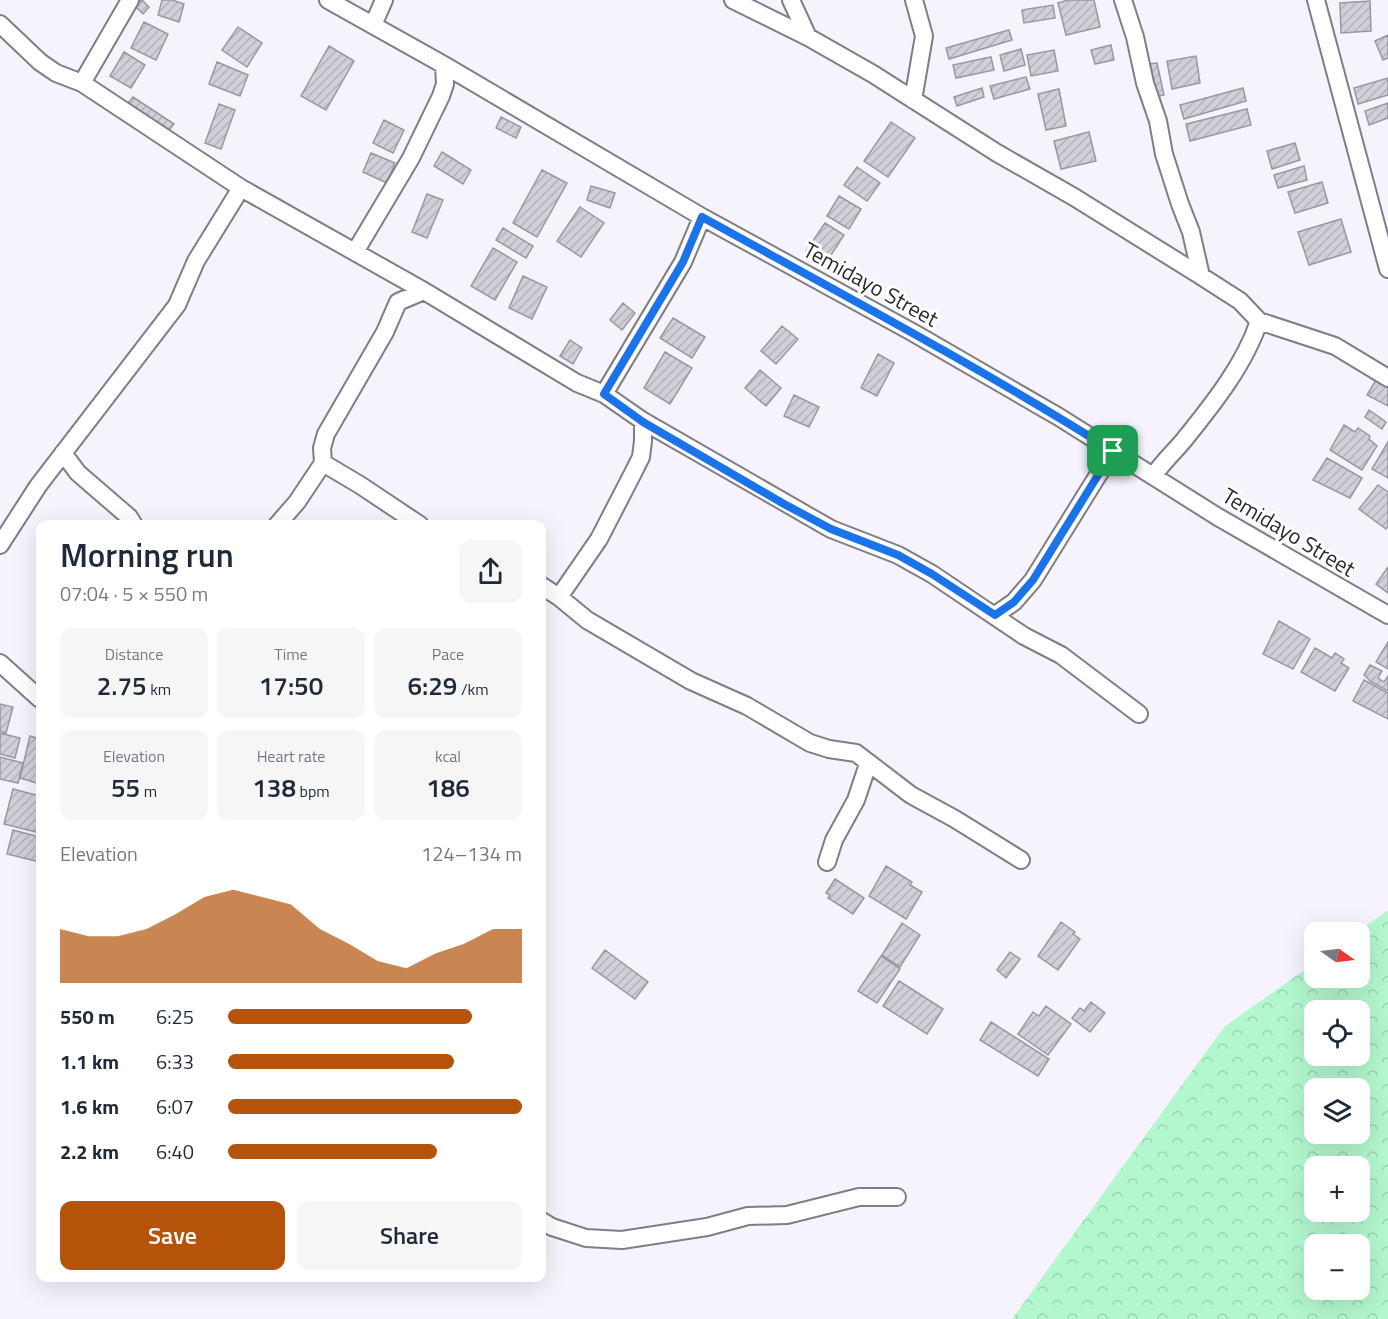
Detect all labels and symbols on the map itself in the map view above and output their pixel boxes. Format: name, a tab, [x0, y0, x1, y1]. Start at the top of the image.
street label: Temidayo Street	[797, 233, 945, 335]
pin	[1087, 425, 1138, 476]
street label: Temidayo Street	[1216, 479, 1362, 585]
north arrow	[1304, 922, 1370, 988]

